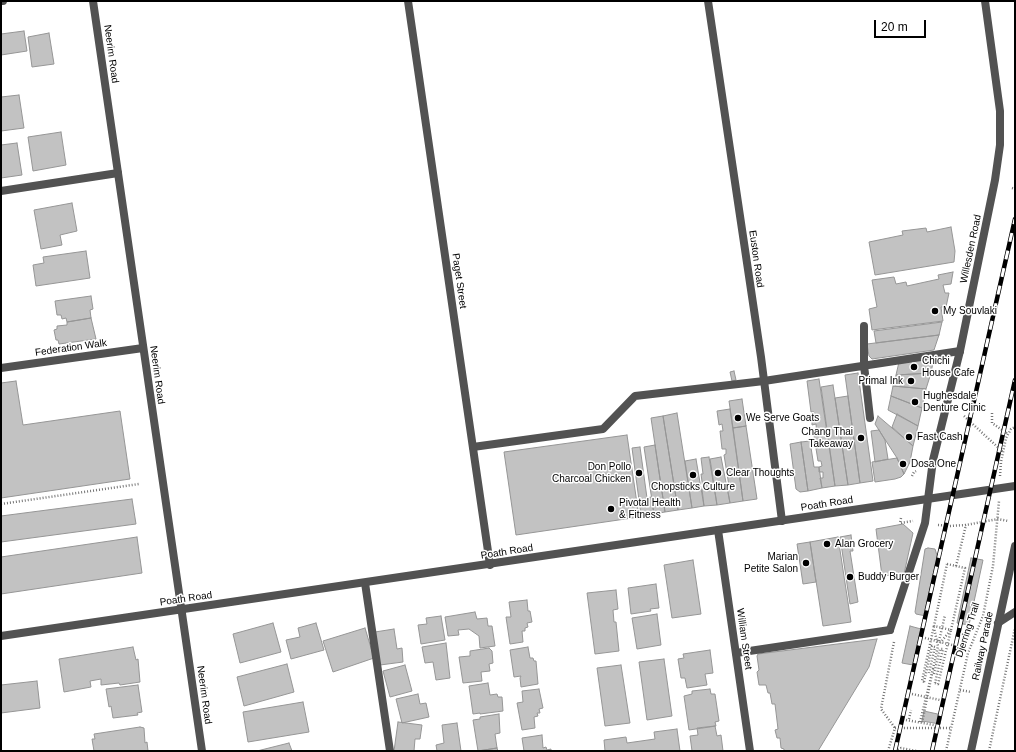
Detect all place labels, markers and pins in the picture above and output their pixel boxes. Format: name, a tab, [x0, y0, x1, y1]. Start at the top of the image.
place label: My Souvlaki	[943, 305, 997, 317]
marker: My Souvlaki	[930, 306, 940, 316]
place label: Chichi House Cafe	[922, 355, 975, 378]
marker: Chichi House Cafe	[909, 362, 919, 372]
place label: Primal Ink	[859, 375, 903, 387]
marker: Primal Ink	[906, 376, 916, 386]
place label: Hughesdale Denture Clinic	[923, 390, 986, 414]
marker: Hughesdale Denture Clinic	[910, 397, 920, 407]
place label: We Serve Goats	[746, 412, 819, 424]
marker: We Serve Goats	[733, 413, 743, 423]
place label: Chang Thai Takeaway	[801, 426, 853, 450]
place label: Fast Cash	[917, 431, 963, 443]
marker: Fast Cash	[904, 432, 914, 442]
marker: Chang Thai Takeaway	[856, 433, 866, 443]
place label: Dosa One	[911, 458, 956, 470]
marker: Dosa One	[898, 459, 908, 469]
place label: Don Pollo Charcoal Chicken	[552, 461, 631, 484]
place label: Clear Thoughts	[726, 467, 794, 479]
marker: Don Pollo Charcoal Chicken	[634, 468, 644, 478]
marker: Clear Thoughts	[713, 468, 723, 478]
marker: Chopsticks Culture	[688, 470, 698, 480]
place label: Chopsticks Culture	[651, 481, 735, 493]
place label: Pivotal Health & Fitness	[619, 497, 681, 520]
marker: Pivotal Health & Fitness	[606, 504, 616, 514]
place label: Alan Grocery	[835, 538, 893, 550]
marker: Alan Grocery	[822, 539, 832, 549]
place label: Marian Petite Salon	[744, 551, 798, 574]
marker: Marian Petite Salon	[801, 558, 811, 568]
place label: Buddy Burger	[858, 571, 919, 583]
marker: Buddy Burger	[845, 572, 855, 582]

